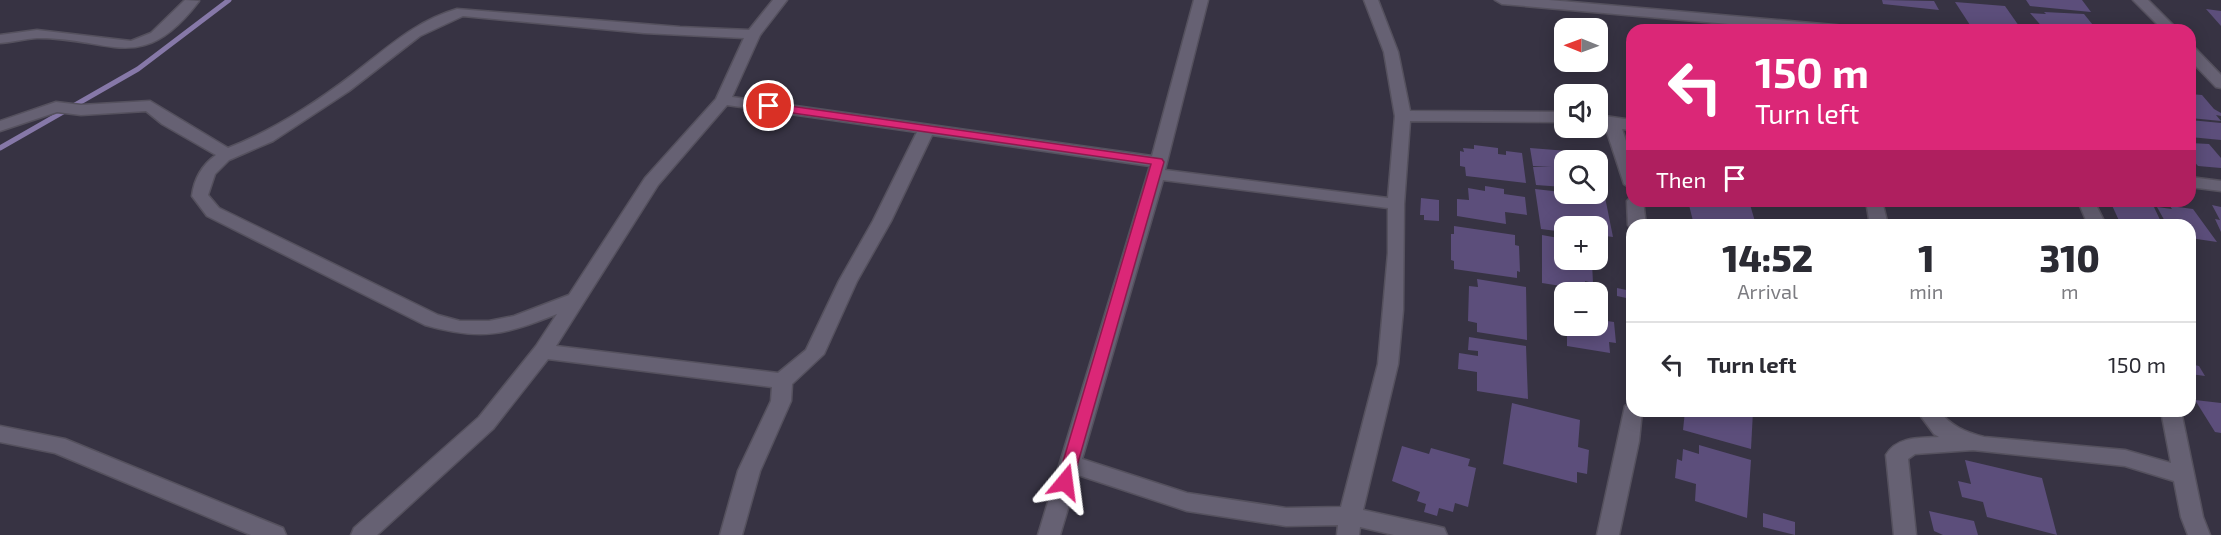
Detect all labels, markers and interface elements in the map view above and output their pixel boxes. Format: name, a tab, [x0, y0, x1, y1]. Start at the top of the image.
north arrow	[1554, 18, 1608, 72]
map controls	[1554, 18, 1608, 336]
text: 150 m	[1755, 46, 1869, 96]
icon: left	[1656, 48, 1734, 126]
pin	[743, 80, 794, 131]
button: sound	[1554, 84, 1608, 138]
icon: arrive	[752, 89, 785, 122]
text: Turn left	[1755, 97, 1859, 129]
button: search	[1554, 150, 1608, 204]
icon: arrive	[1718, 162, 1751, 195]
text: Then	[1656, 166, 1706, 192]
button: +	[1554, 216, 1608, 270]
text: 14:52	[1722, 236, 1813, 279]
text: 1	[1918, 236, 1934, 279]
text: 310	[2040, 236, 2100, 279]
text: Arrival	[1737, 279, 1798, 303]
text: min	[1909, 279, 1943, 303]
text: m	[2061, 279, 2078, 303]
button: −	[1554, 282, 1608, 336]
icon: left	[1656, 348, 1689, 381]
text: Turn left	[1707, 351, 1796, 377]
text: 150 m	[2108, 351, 2166, 377]
position arrow	[1033, 450, 1097, 514]

